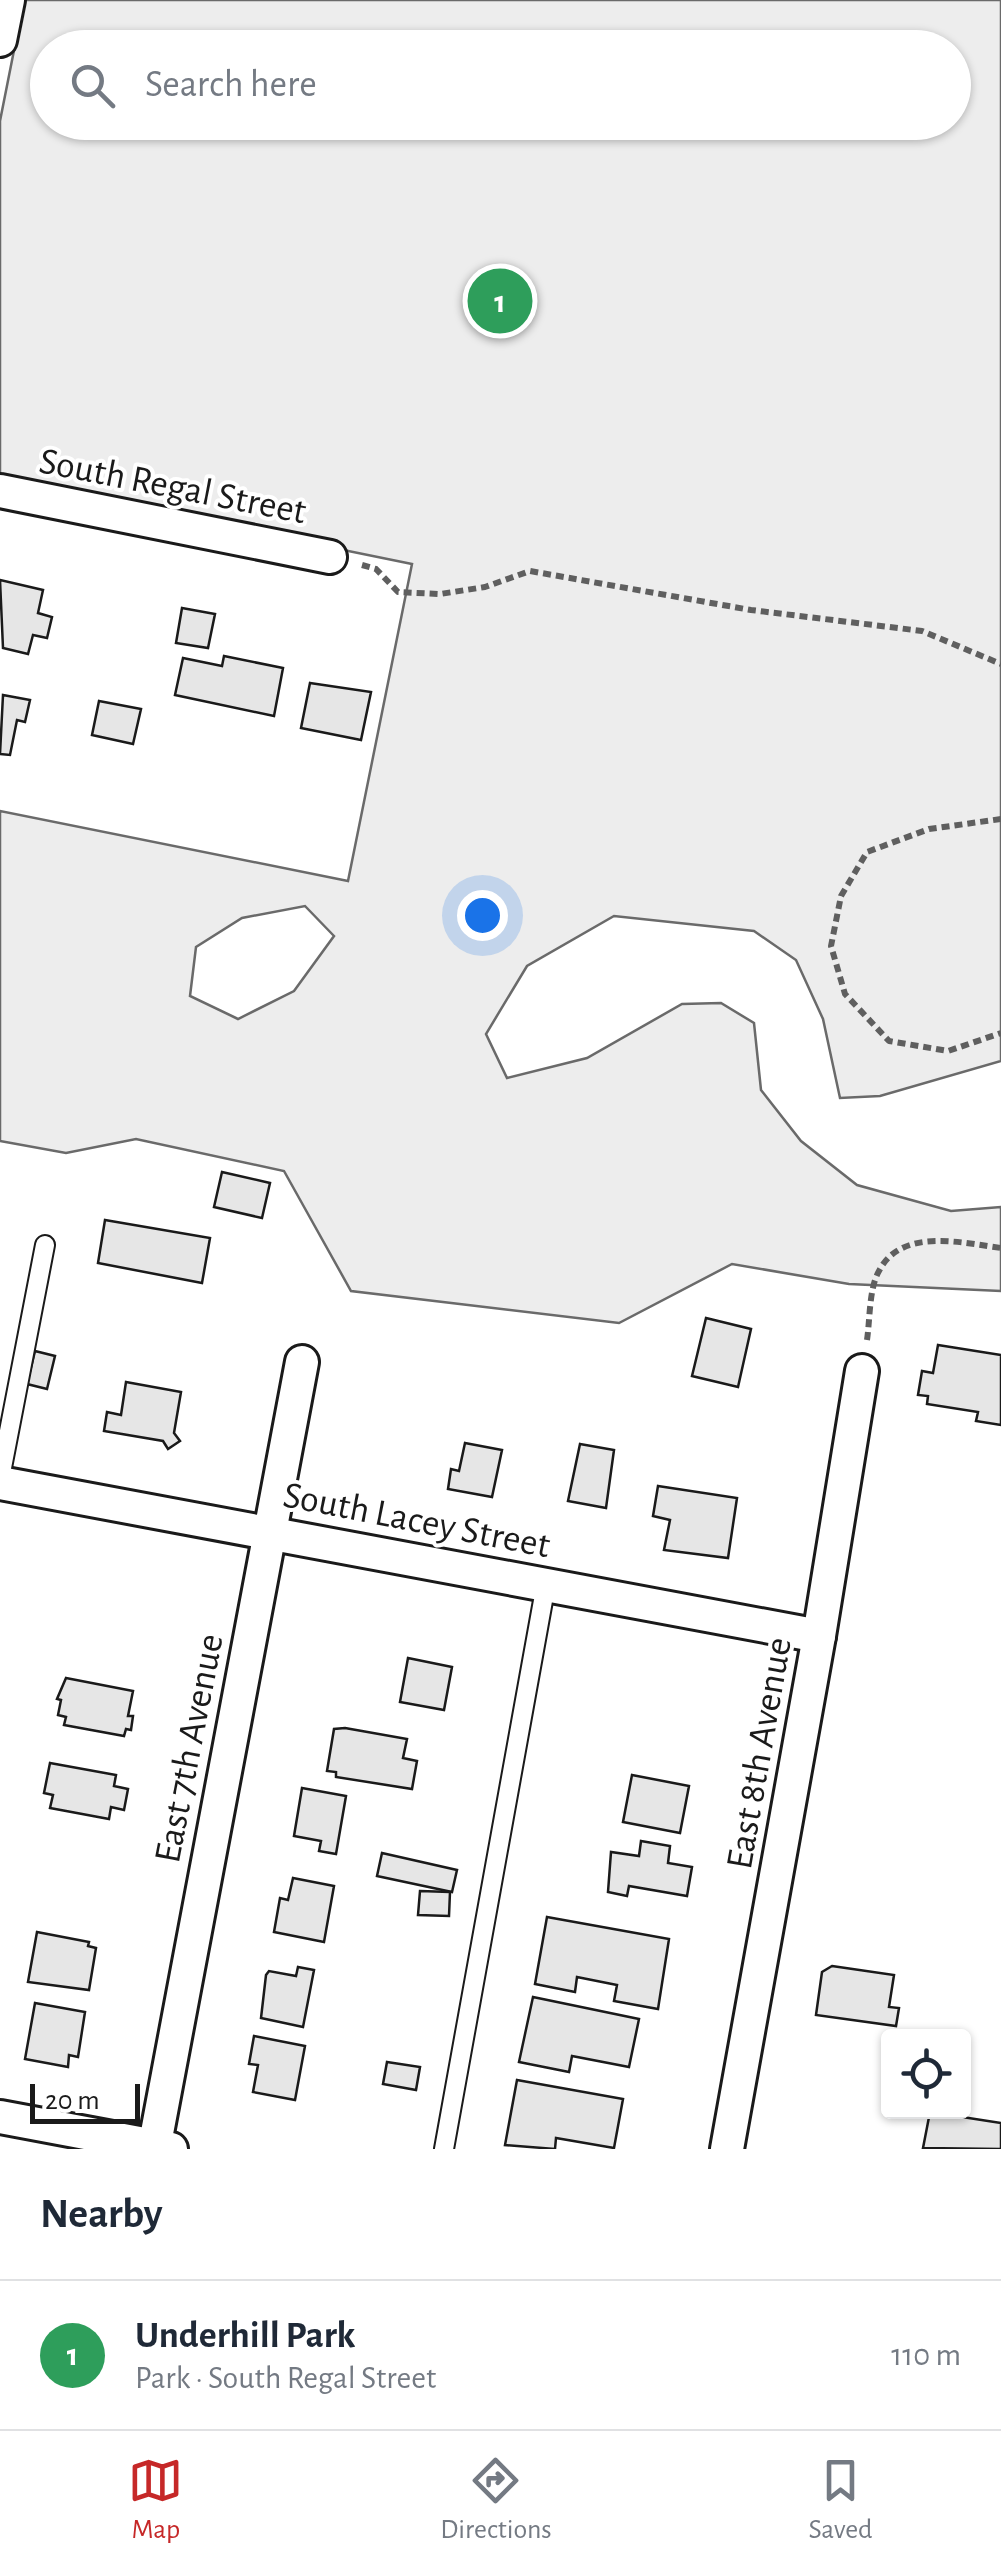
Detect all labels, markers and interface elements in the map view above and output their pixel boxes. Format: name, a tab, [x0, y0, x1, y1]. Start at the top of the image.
search box	[30, 30, 971, 140]
icon: search	[65, 58, 120, 113]
text: Search here	[145, 66, 317, 104]
pin: 1	[468, 264, 532, 338]
street label: South Regal Street	[36, 442, 309, 531]
your location	[457, 890, 508, 941]
street label: South Lacey Street	[280, 1476, 553, 1565]
street label: East 7th Avenue	[149, 1631, 231, 1866]
street label: East 8th Avenue	[721, 1635, 799, 1872]
map controls	[881, 2029, 971, 2119]
button: locate	[881, 2029, 971, 2119]
scale bar	[30, 2079, 140, 2124]
text: 20 m	[45, 2087, 100, 2115]
text: Nearby	[40, 2193, 163, 2235]
text: Underhill Park	[135, 2317, 355, 2355]
text: 1	[67, 2339, 78, 2371]
text: 110 m	[891, 2339, 961, 2371]
text: Park · South Regal Street	[135, 2362, 436, 2394]
tab: Map	[128, 2453, 183, 2547]
tab: Directions	[440, 2453, 552, 2547]
tab: Saved	[809, 2453, 873, 2547]

